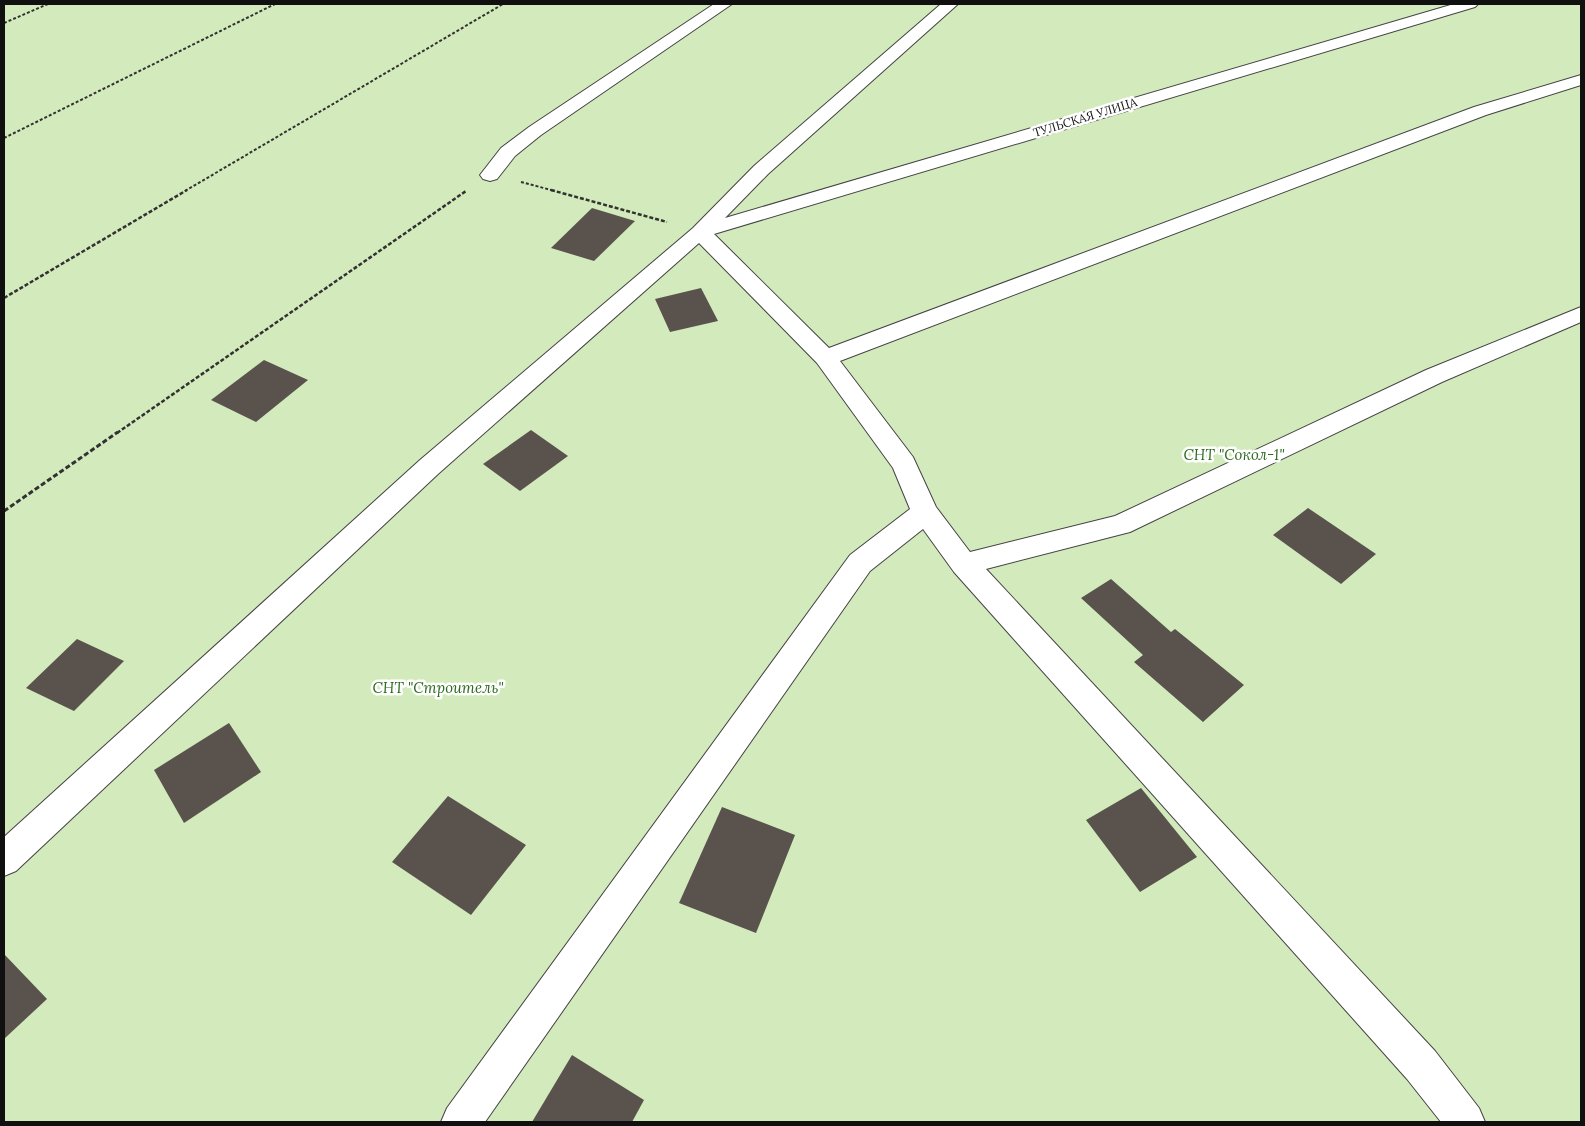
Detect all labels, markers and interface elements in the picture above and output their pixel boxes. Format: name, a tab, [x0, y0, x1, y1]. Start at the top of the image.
street label: ТУЛЬСКАЯ УЛИЦА	[1031, 94, 1139, 140]
park label: СНТ "Сокол-1"	[1183, 445, 1285, 464]
park label: СНТ "Строитель"	[372, 678, 504, 697]

